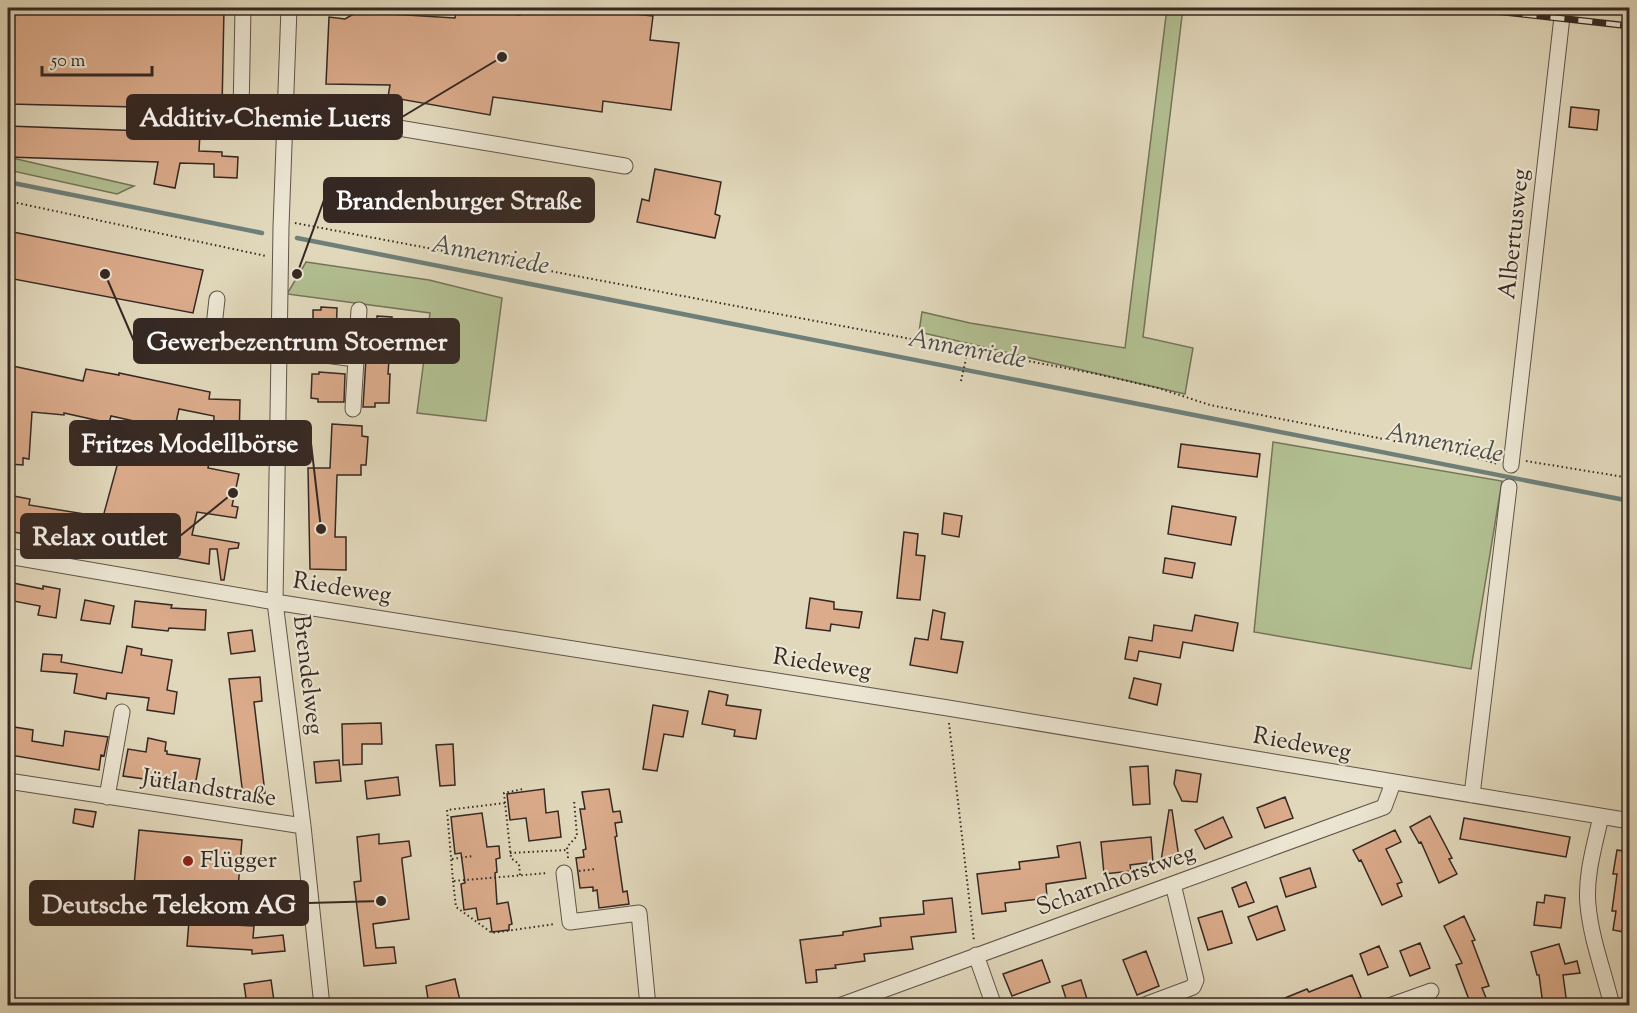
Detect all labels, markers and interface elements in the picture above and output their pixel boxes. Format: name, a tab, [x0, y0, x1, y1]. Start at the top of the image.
scale bar	[42, 39, 152, 77]
text: 50 m	[50, 49, 86, 75]
callout: Additiv-Chemie Luers	[127, 95, 402, 139]
text: Additiv-Chemie Luers	[139, 101, 391, 138]
street label: Albertusweg	[1491, 167, 1539, 301]
callout: Brandenburger Straße	[324, 178, 594, 222]
text: Brandenburger Straße	[336, 184, 582, 221]
water label: Annenriede	[428, 226, 552, 286]
callout: Gewerbezentrum Stoermer	[134, 319, 459, 363]
water label: Annenriede	[905, 320, 1029, 380]
text: Gewerbezentrum Stoermer	[147, 325, 448, 362]
water label: Annenriede	[1382, 414, 1506, 474]
callout: Fritzes Modellbörse	[70, 421, 311, 465]
text: Fritzes Modellbörse	[82, 427, 298, 464]
callout: Relax outlet	[21, 514, 180, 558]
text: Relax outlet	[33, 520, 168, 557]
street label: Riedeweg	[290, 564, 394, 614]
street label: Brendelweg	[283, 613, 331, 737]
street label: Riedeweg	[770, 640, 874, 690]
street label: Riedeweg	[1250, 720, 1354, 770]
street label: Jütlandstraße	[137, 761, 279, 816]
street label: Scharnhorstweg	[1032, 836, 1200, 926]
place label: Flügger	[200, 844, 277, 878]
marker: Flügger	[181, 854, 195, 868]
callout: Deutsche Telekom AG	[30, 881, 308, 925]
text: Deutsche Telekom AG	[42, 888, 296, 925]

